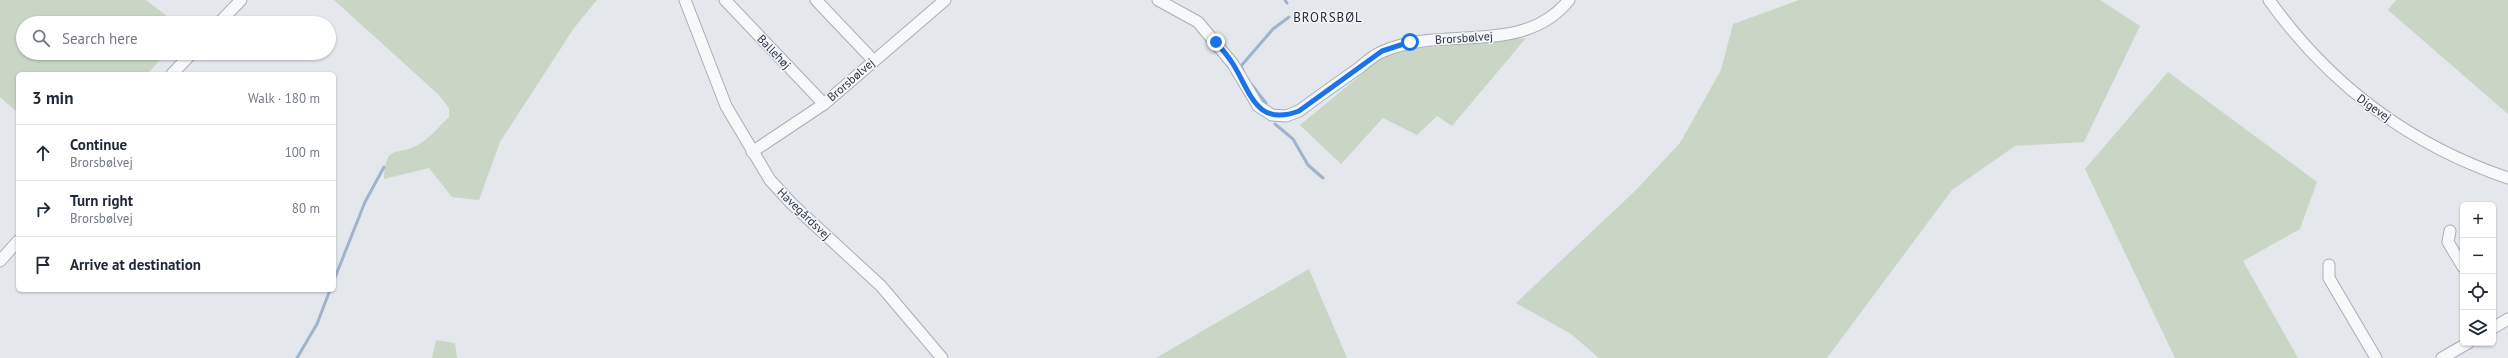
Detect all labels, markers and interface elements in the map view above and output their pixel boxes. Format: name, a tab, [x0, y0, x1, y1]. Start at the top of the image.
district label: BRORSBØL	[1293, 9, 1363, 26]
search box	[16, 16, 336, 60]
icon: search	[30, 27, 52, 49]
street label: Brorsbølvej	[1434, 28, 1493, 47]
text: Search here	[62, 29, 138, 48]
street label: Ballehøj	[754, 31, 794, 72]
route end	[1207, 33, 1225, 51]
route start	[1401, 33, 1419, 51]
street label: Brorsbølvej	[824, 55, 877, 104]
text: 3 min	[32, 87, 73, 109]
text: Walk · 180 m	[248, 90, 320, 107]
street label: Digevej	[2354, 90, 2394, 125]
text: Continue	[70, 135, 127, 154]
icon: ahead	[32, 142, 54, 164]
text: 100 m	[285, 144, 320, 161]
text: Brorsbølvej	[70, 154, 133, 171]
street label: Havegårdsvej	[774, 184, 834, 243]
text: Turn right	[70, 191, 133, 210]
icon: right	[32, 198, 54, 220]
text: 80 m	[292, 200, 320, 217]
map controls	[2460, 202, 2496, 346]
button: +	[2460, 202, 2496, 238]
text: Brorsbølvej	[70, 210, 133, 227]
button: −	[2460, 238, 2496, 274]
icon: arrive	[32, 254, 54, 276]
text: Arrive at destination	[70, 255, 201, 274]
button: locate	[2460, 274, 2496, 310]
button: layers	[2460, 310, 2496, 346]

